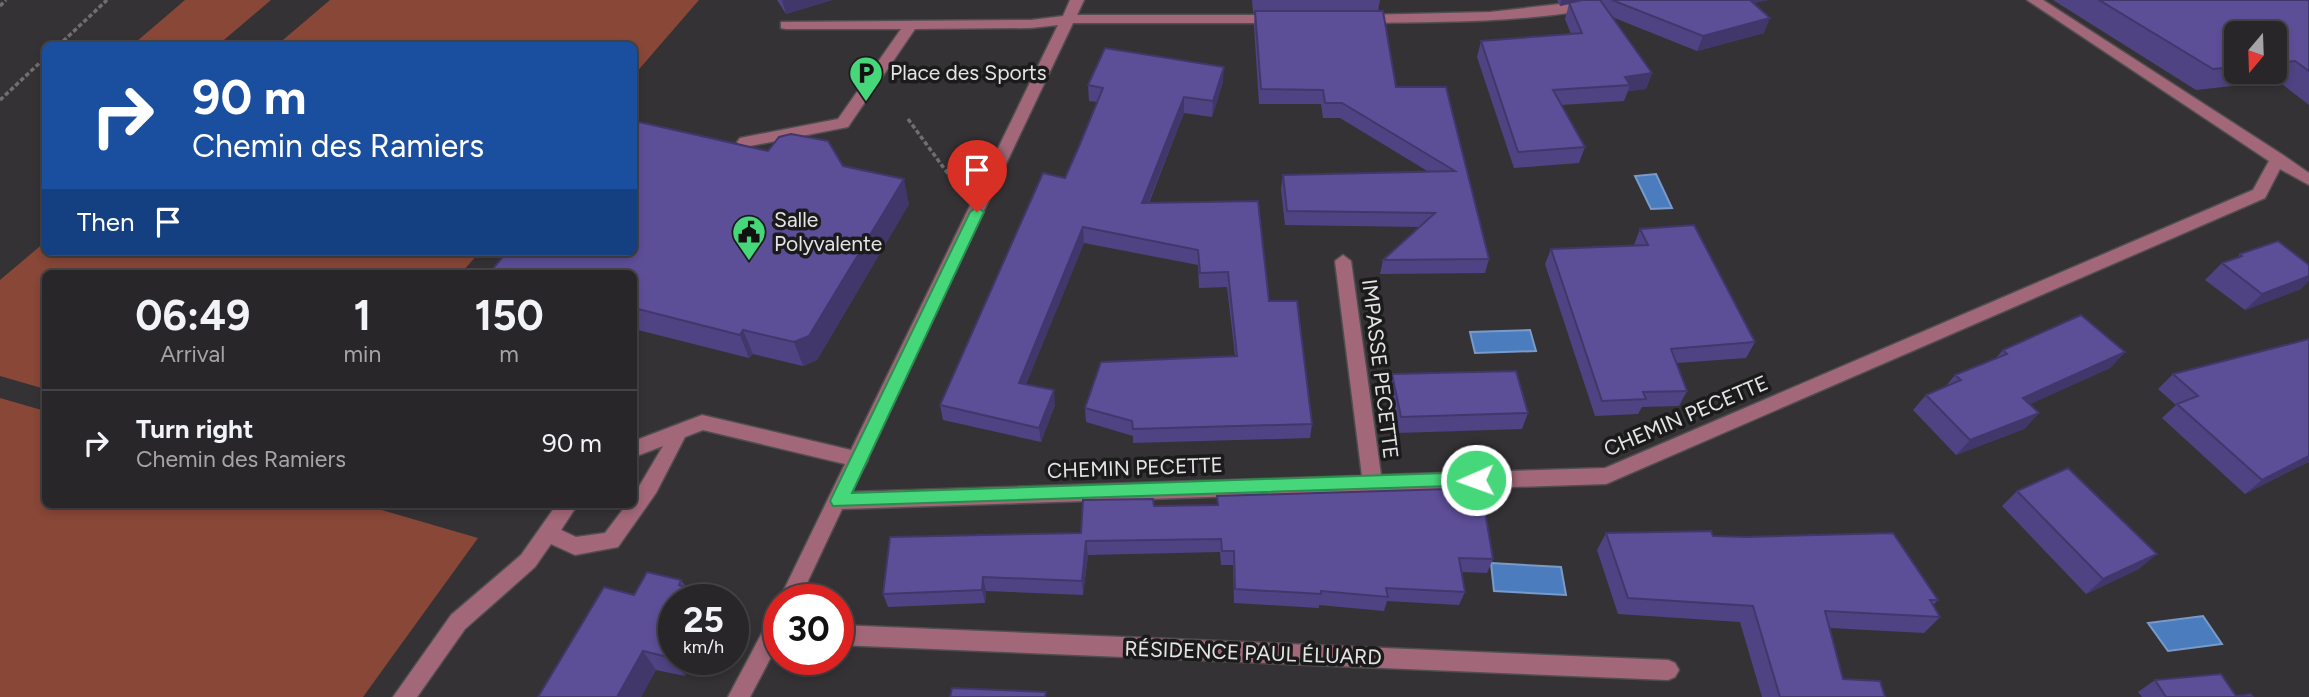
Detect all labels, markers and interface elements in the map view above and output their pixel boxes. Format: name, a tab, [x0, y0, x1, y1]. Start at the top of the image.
north arrow	[2224, 21, 2287, 84]
map controls	[2224, 21, 2287, 84]
parking icon: Place des Sports	[847, 54, 885, 103]
place label: Place des Sports	[890, 60, 1047, 85]
text: 90 m	[192, 67, 307, 126]
icon: right	[77, 70, 168, 161]
text: Chemin des Ramiers	[192, 127, 484, 165]
pin	[947, 140, 1007, 212]
icon: arrive	[958, 151, 996, 189]
icon: arrive	[149, 203, 187, 241]
text: Then	[77, 206, 135, 238]
place label: Salle Polyvalente	[774, 207, 882, 256]
public building icon: Salle Polyvalente	[730, 213, 768, 262]
street label: IMPASSE PECETTE	[1357, 278, 1404, 460]
text: 06:49	[135, 290, 250, 341]
text: 1	[354, 290, 371, 341]
text: 150	[474, 290, 544, 341]
text: Arrival	[160, 340, 225, 368]
text: min	[344, 340, 381, 368]
text: m	[499, 340, 519, 368]
street label: CHEMIN PECETTE	[1600, 370, 1772, 461]
text: Turn right	[136, 413, 253, 445]
icon: right	[77, 424, 115, 462]
text: 90 m	[542, 427, 602, 459]
position arrow	[1439, 443, 1513, 517]
text: Chemin des Ramiers	[136, 445, 346, 473]
street label: CHEMIN PECETTE	[1047, 452, 1223, 483]
speed limit sign: 30	[763, 584, 854, 675]
text: 25	[683, 599, 724, 641]
text: km/h	[683, 636, 724, 658]
street label: RÉSIDENCE PAUL ÉLUARD	[1124, 636, 1382, 669]

